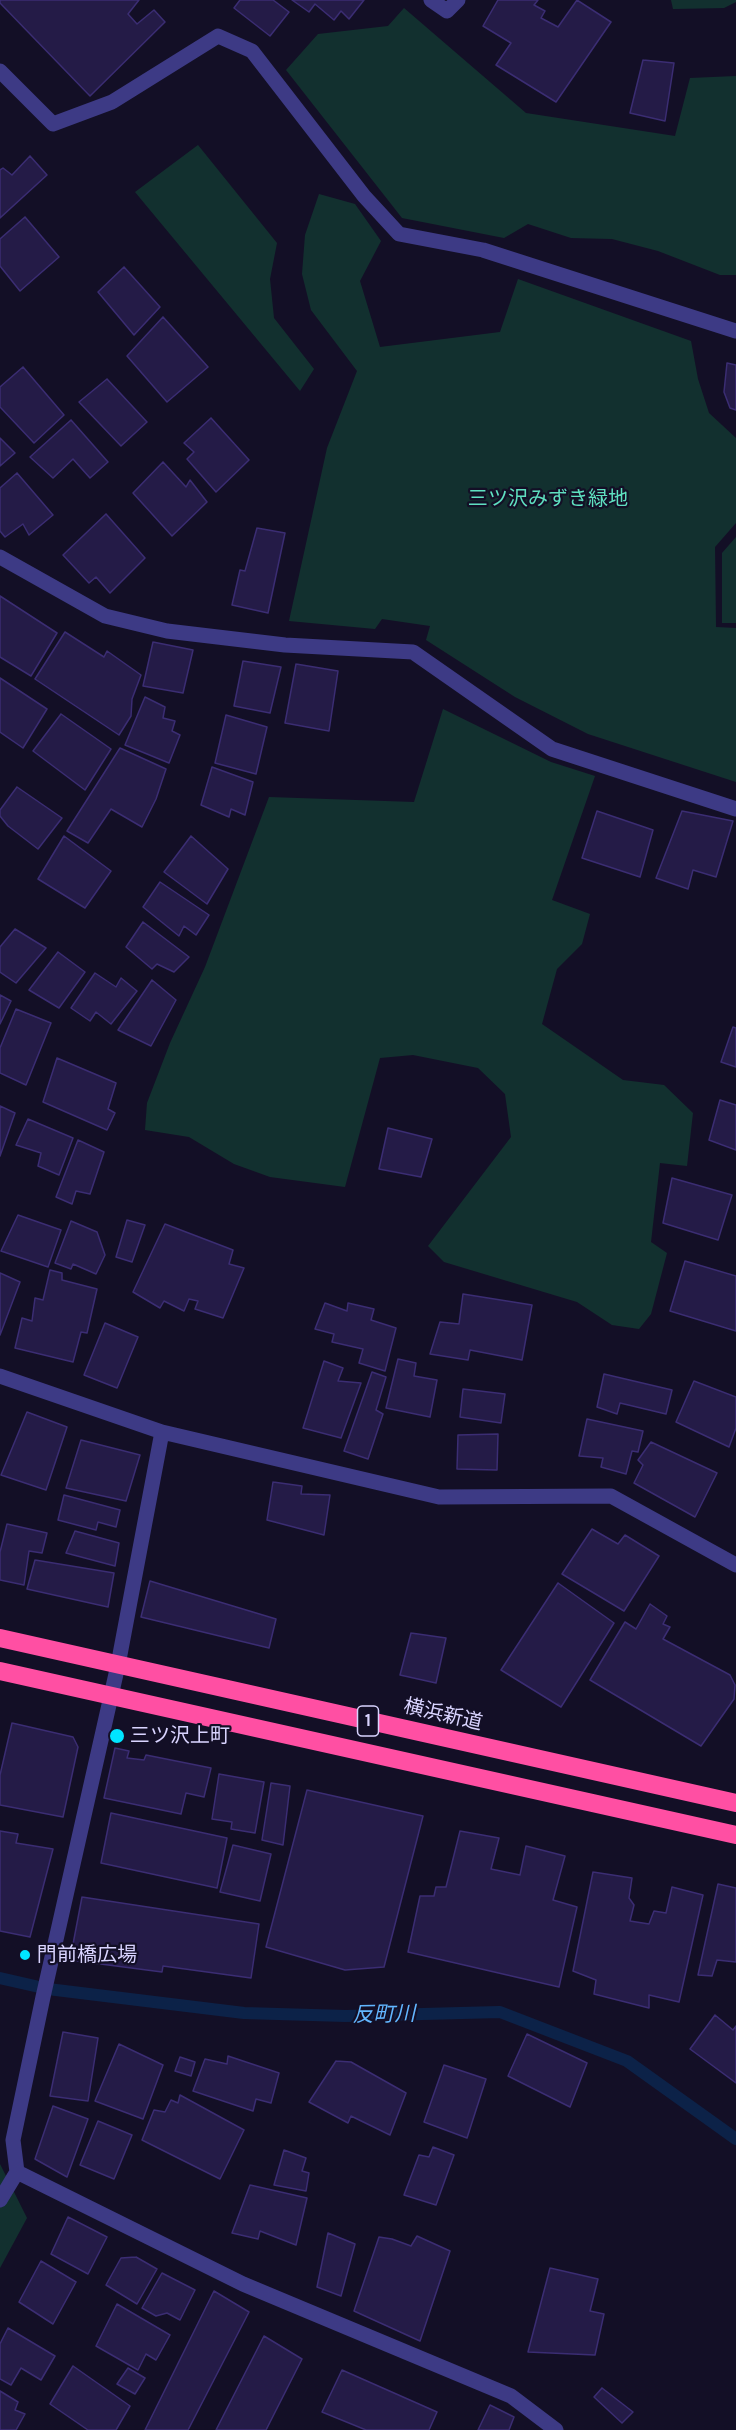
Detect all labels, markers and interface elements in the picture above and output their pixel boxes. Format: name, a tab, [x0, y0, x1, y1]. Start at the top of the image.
park label: 三ツ沢みずき緑地	[468, 487, 628, 511]
street label: 横浜新道	[401, 1694, 485, 1736]
road number: 1	[358, 1706, 378, 1736]
place label: 三ツ沢上町	[130, 1724, 230, 1748]
marker: 三ツ沢上町	[108, 1727, 126, 1745]
place label: 門前橋広場	[37, 1943, 137, 1967]
marker: 門前橋広場	[18, 1948, 32, 1962]
water label: 反町川	[352, 2002, 416, 2028]

